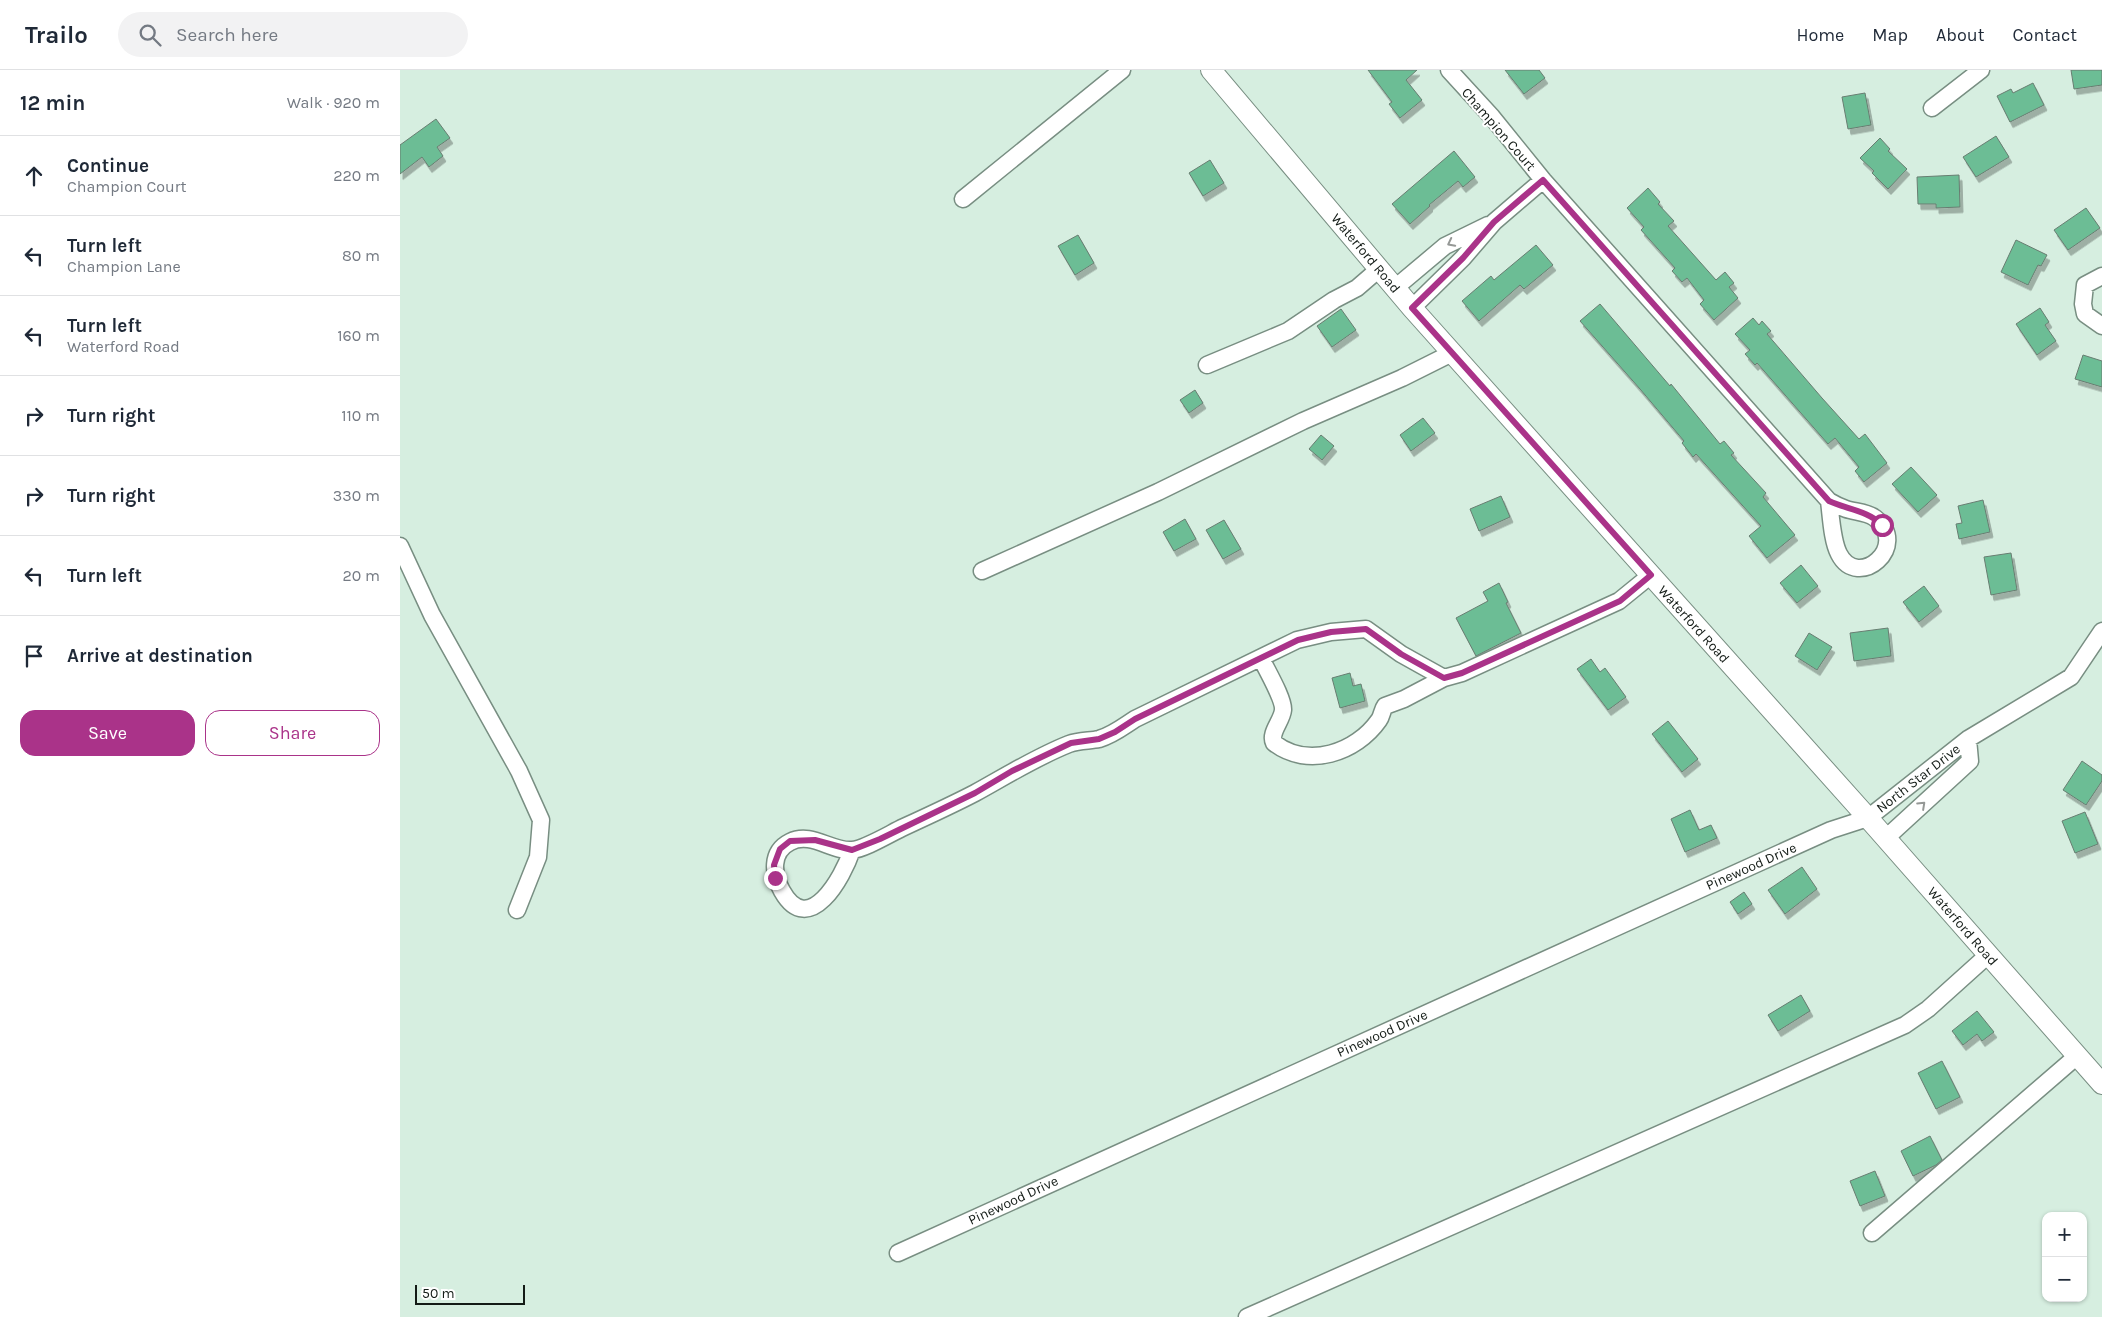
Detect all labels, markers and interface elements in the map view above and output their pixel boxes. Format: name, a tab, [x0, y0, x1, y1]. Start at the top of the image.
search box	[118, 12, 468, 57]
text: Trailo	[25, 21, 88, 49]
icon: search	[136, 21, 164, 49]
text: Search here	[176, 24, 278, 46]
text: Home	[1796, 24, 1844, 46]
text: Map	[1872, 24, 1908, 46]
text: About	[1936, 24, 1985, 46]
text: Contact	[2013, 24, 2077, 46]
street label: Champion Court	[1458, 84, 1539, 174]
text: 12 min	[20, 91, 85, 115]
text: Walk · 920 m	[287, 93, 380, 112]
text: Continue	[67, 155, 149, 177]
icon: ahead	[20, 162, 48, 190]
text: 220 m	[333, 166, 380, 185]
text: Champion Court	[67, 177, 187, 196]
street label: Waterford Road	[1327, 210, 1404, 297]
text: Turn left	[67, 235, 142, 257]
one-way arrow	[1447, 237, 1456, 247]
icon: left	[20, 242, 48, 270]
text: 80 m	[342, 246, 380, 265]
text: Champion Lane	[67, 257, 181, 276]
text: Turn left	[67, 315, 142, 337]
icon: left	[20, 322, 48, 350]
text: 160 m	[337, 326, 380, 345]
text: Waterford Road	[67, 337, 180, 356]
icon: right	[20, 402, 48, 430]
text: Turn right	[67, 405, 156, 427]
text: 110 m	[341, 406, 380, 425]
icon: right	[20, 482, 48, 510]
text: Turn right	[67, 485, 156, 507]
text: 330 m	[333, 486, 380, 505]
route start	[1871, 514, 1894, 537]
icon: left	[20, 562, 48, 590]
text: Turn left	[67, 565, 142, 587]
text: 20 m	[342, 566, 380, 585]
street label: Waterford Road	[1654, 582, 1733, 667]
icon: arrive	[20, 642, 48, 670]
text: Arrive at destination	[67, 645, 253, 667]
button: Save	[20, 710, 195, 756]
button: Share	[205, 710, 380, 756]
street label: North Star Drive	[1873, 740, 1964, 816]
one-way arrow	[1916, 802, 1925, 811]
street label: Pinewood Drive	[1703, 839, 1799, 894]
route end	[764, 867, 787, 890]
street label: Waterford Road	[1924, 884, 2001, 969]
street label: Pinewood Drive	[1334, 1006, 1430, 1061]
street label: Pinewood Drive	[966, 1172, 1061, 1229]
map controls	[2042, 1212, 2087, 1302]
button: +	[2042, 1212, 2087, 1257]
button: −	[2042, 1257, 2087, 1302]
scale bar	[415, 1282, 525, 1305]
text: 50 m	[422, 1285, 455, 1302]

